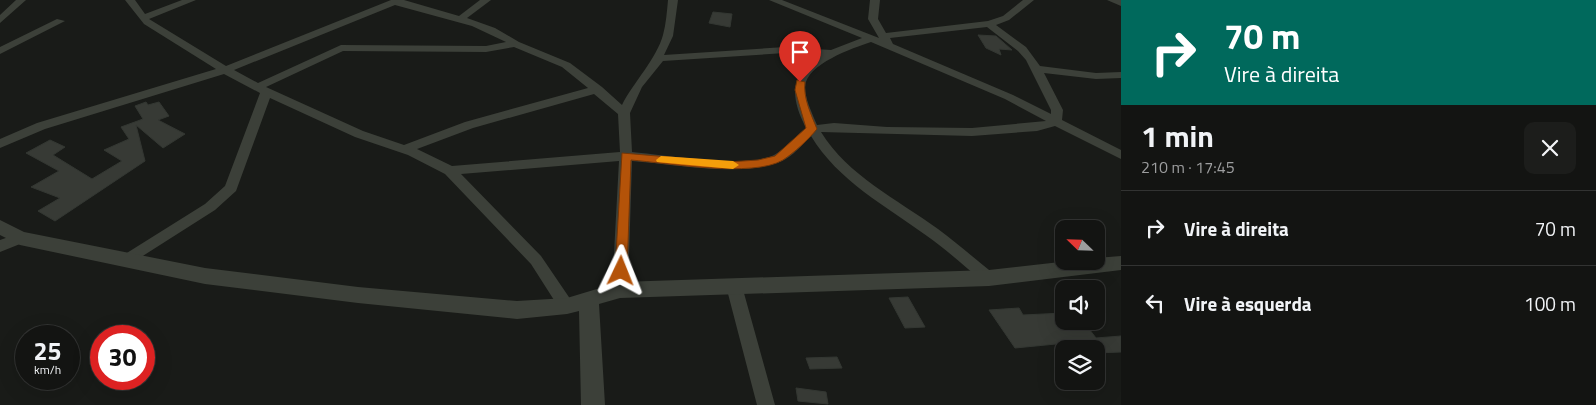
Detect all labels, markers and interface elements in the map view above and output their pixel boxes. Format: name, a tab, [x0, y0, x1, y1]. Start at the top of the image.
text: 70 m	[1224, 9, 1300, 63]
icon: right	[1141, 20, 1206, 85]
pin	[779, 31, 821, 82]
icon: arrive	[786, 38, 814, 66]
text: Vire à direita	[1224, 57, 1339, 91]
text: 1 min	[1141, 113, 1214, 159]
button: close	[1524, 122, 1576, 174]
text: 210 m · 17:45	[1141, 155, 1235, 179]
icon: right	[1141, 214, 1169, 242]
text: Vire à direita	[1184, 214, 1289, 243]
text: 70 m	[1535, 214, 1576, 243]
north arrow	[1055, 220, 1105, 270]
map controls	[1055, 220, 1105, 390]
position arrow	[594, 244, 646, 296]
button: sound	[1055, 280, 1105, 330]
icon: left	[1141, 289, 1169, 317]
text: Vire à esquerda	[1184, 289, 1312, 318]
text: 100 m	[1524, 289, 1576, 318]
speed limit sign: 30	[90, 325, 155, 390]
text: 25	[33, 332, 62, 370]
button: layers	[1055, 340, 1105, 390]
text: km/h	[34, 360, 61, 379]

